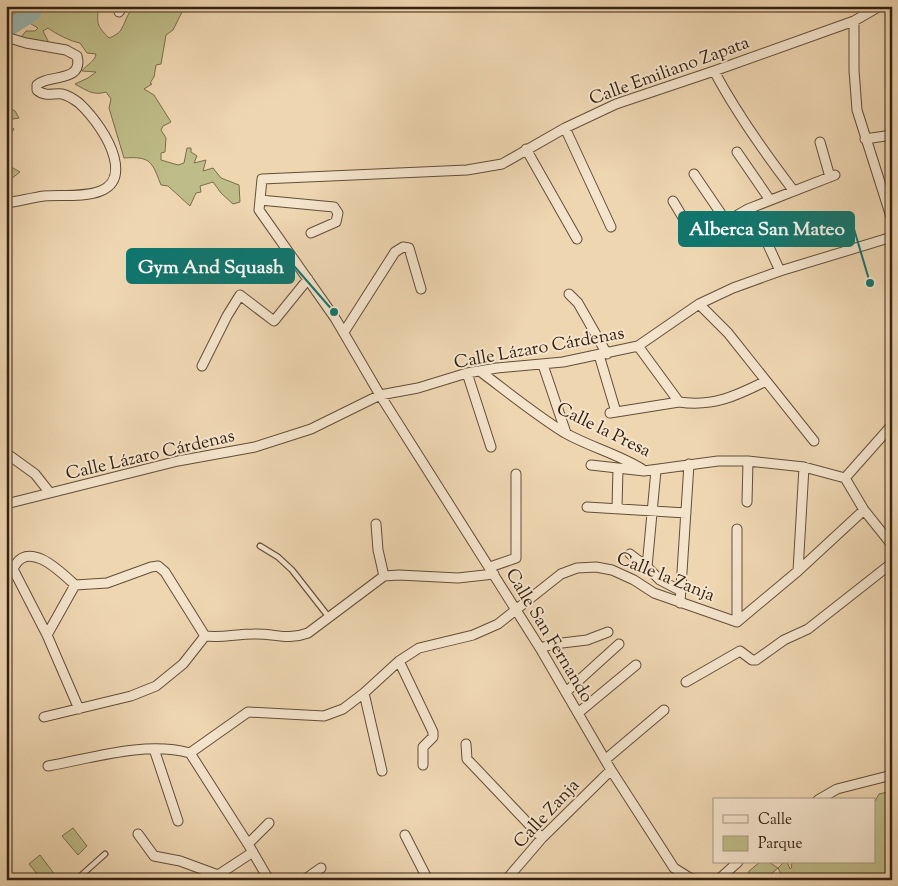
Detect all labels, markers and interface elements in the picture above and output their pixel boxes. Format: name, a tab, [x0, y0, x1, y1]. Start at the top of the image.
street label: Calle Emiliano Zapata	[586, 31, 753, 113]
callout: Alberca San Mateo	[679, 212, 854, 246]
text: Alberca San Mateo	[689, 217, 845, 244]
callout: Gym And Squash	[127, 249, 294, 283]
text: Gym And Squash	[138, 255, 285, 282]
street label: Calle Lázaro Cárdenas	[452, 321, 627, 377]
street label: Calle la Presa	[551, 397, 655, 465]
street label: Calle Lázaro Cárdenas	[63, 424, 237, 488]
street label: Calle la Zanja	[612, 546, 718, 609]
street label: Calle San Fernando	[498, 564, 599, 708]
street label: Calle Zanja	[508, 774, 587, 855]
legend	[713, 798, 876, 864]
text: Calle	[758, 810, 792, 831]
text: Parque	[758, 834, 802, 855]

